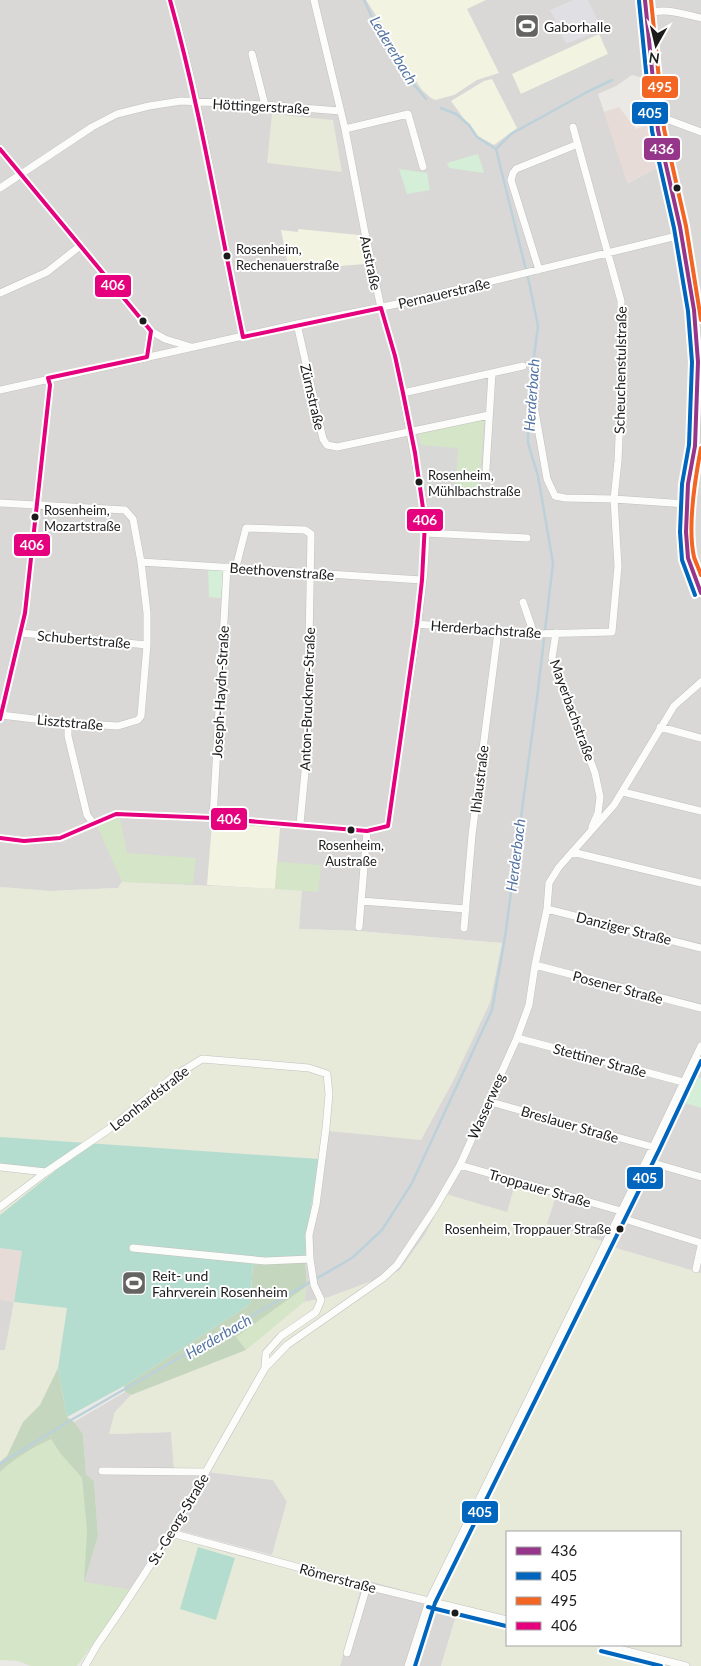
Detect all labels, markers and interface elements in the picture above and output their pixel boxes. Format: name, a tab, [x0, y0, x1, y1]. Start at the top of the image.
water label: Ledererbach	[367, 13, 421, 87]
sports icon: Gaborhalle	[514, 13, 540, 39]
place label: Gaborhalle	[544, 18, 611, 35]
north arrow	[631, 20, 681, 70]
text: N	[648, 49, 661, 68]
line badge: 495	[641, 75, 679, 99]
text: 495	[648, 78, 672, 95]
street label: Höttingerstraße	[212, 95, 310, 117]
line badge: 405	[631, 101, 669, 125]
text: 405	[638, 104, 662, 121]
line badge: 436	[643, 137, 681, 161]
text: 436	[650, 140, 674, 157]
unlabelled marker	[672, 183, 682, 193]
street label: Austraße	[357, 234, 385, 292]
place label: Rosenheim, Rechenauerstraße	[236, 241, 339, 273]
marker: Rosenheim, Rechenauerstraße	[222, 251, 232, 261]
line badge: 406	[94, 274, 132, 298]
street label: Pernauerstraße	[396, 274, 492, 312]
text: 406	[101, 276, 125, 293]
street label: Scheuchenstulstraße	[610, 306, 630, 434]
unlabelled marker	[138, 316, 148, 326]
water label: Herderbach	[519, 358, 543, 432]
street label: Zürnstraße	[297, 362, 329, 432]
place label: Rosenheim, Mühlbachstraße	[428, 467, 521, 499]
marker: Rosenheim, Mühlbachstraße	[414, 477, 424, 487]
place label: Rosenheim, Mozartstraße	[44, 502, 121, 534]
line badge: 406	[406, 508, 444, 532]
text: 406	[413, 511, 437, 528]
marker: Rosenheim, Mozartstraße	[30, 512, 40, 522]
line badge: 406	[13, 533, 51, 557]
text: 406	[20, 536, 44, 553]
street label: Beethovenstraße	[229, 559, 335, 583]
street label: Herderbachstraße	[430, 617, 542, 641]
street label: Joseph-Haydn-Straße	[208, 625, 232, 759]
street label: Schubertstraße	[37, 626, 131, 652]
street label: Anton-Bruckner-Straße	[296, 627, 318, 771]
street label: Mayerbachstraße	[547, 657, 599, 763]
street label: Lisztstraße	[36, 711, 104, 733]
street label: Ihlaustraße	[466, 744, 492, 814]
line badge: 406	[210, 807, 248, 831]
text: 406	[217, 810, 241, 827]
water label: Herderbach	[502, 818, 528, 892]
marker: Rosenheim, Austraße	[346, 825, 356, 835]
place label: Rosenheim, Austraße	[318, 837, 384, 869]
street label: Danziger Straße	[575, 908, 673, 948]
street label: Posener Straße	[571, 967, 665, 1007]
street label: Stettiner Straße	[551, 1039, 649, 1081]
street label: Leonhardstraße	[106, 1062, 192, 1134]
street label: Wasserweg	[464, 1070, 508, 1142]
street label: Breslauer Straße	[519, 1102, 621, 1146]
street label: Troppauer Straße	[487, 1165, 593, 1211]
line badge: 405	[626, 1166, 664, 1190]
text: 405	[633, 1169, 657, 1186]
place label: Rosenheim, Troppauer Straße	[444, 1221, 611, 1237]
marker: Rosenheim, Troppauer Straße	[615, 1224, 625, 1234]
place label: Reit- und Fahrverein Rosenheim	[152, 1267, 288, 1300]
sports icon: Reit- und Fahrverein Rosenheim	[121, 1270, 147, 1296]
water label: Herderbach	[182, 1310, 254, 1362]
street label: St.-Georg-Straße	[144, 1470, 212, 1568]
line badge: 405	[461, 1500, 499, 1524]
text: 405	[468, 1503, 492, 1520]
legend	[506, 1531, 681, 1646]
text: 436	[551, 1541, 577, 1559]
street label: Römerstraße	[298, 1560, 378, 1596]
text: 405	[551, 1566, 577, 1584]
text: 495	[551, 1591, 577, 1609]
unlabelled marker	[450, 1608, 460, 1618]
text: 406	[551, 1616, 577, 1634]

